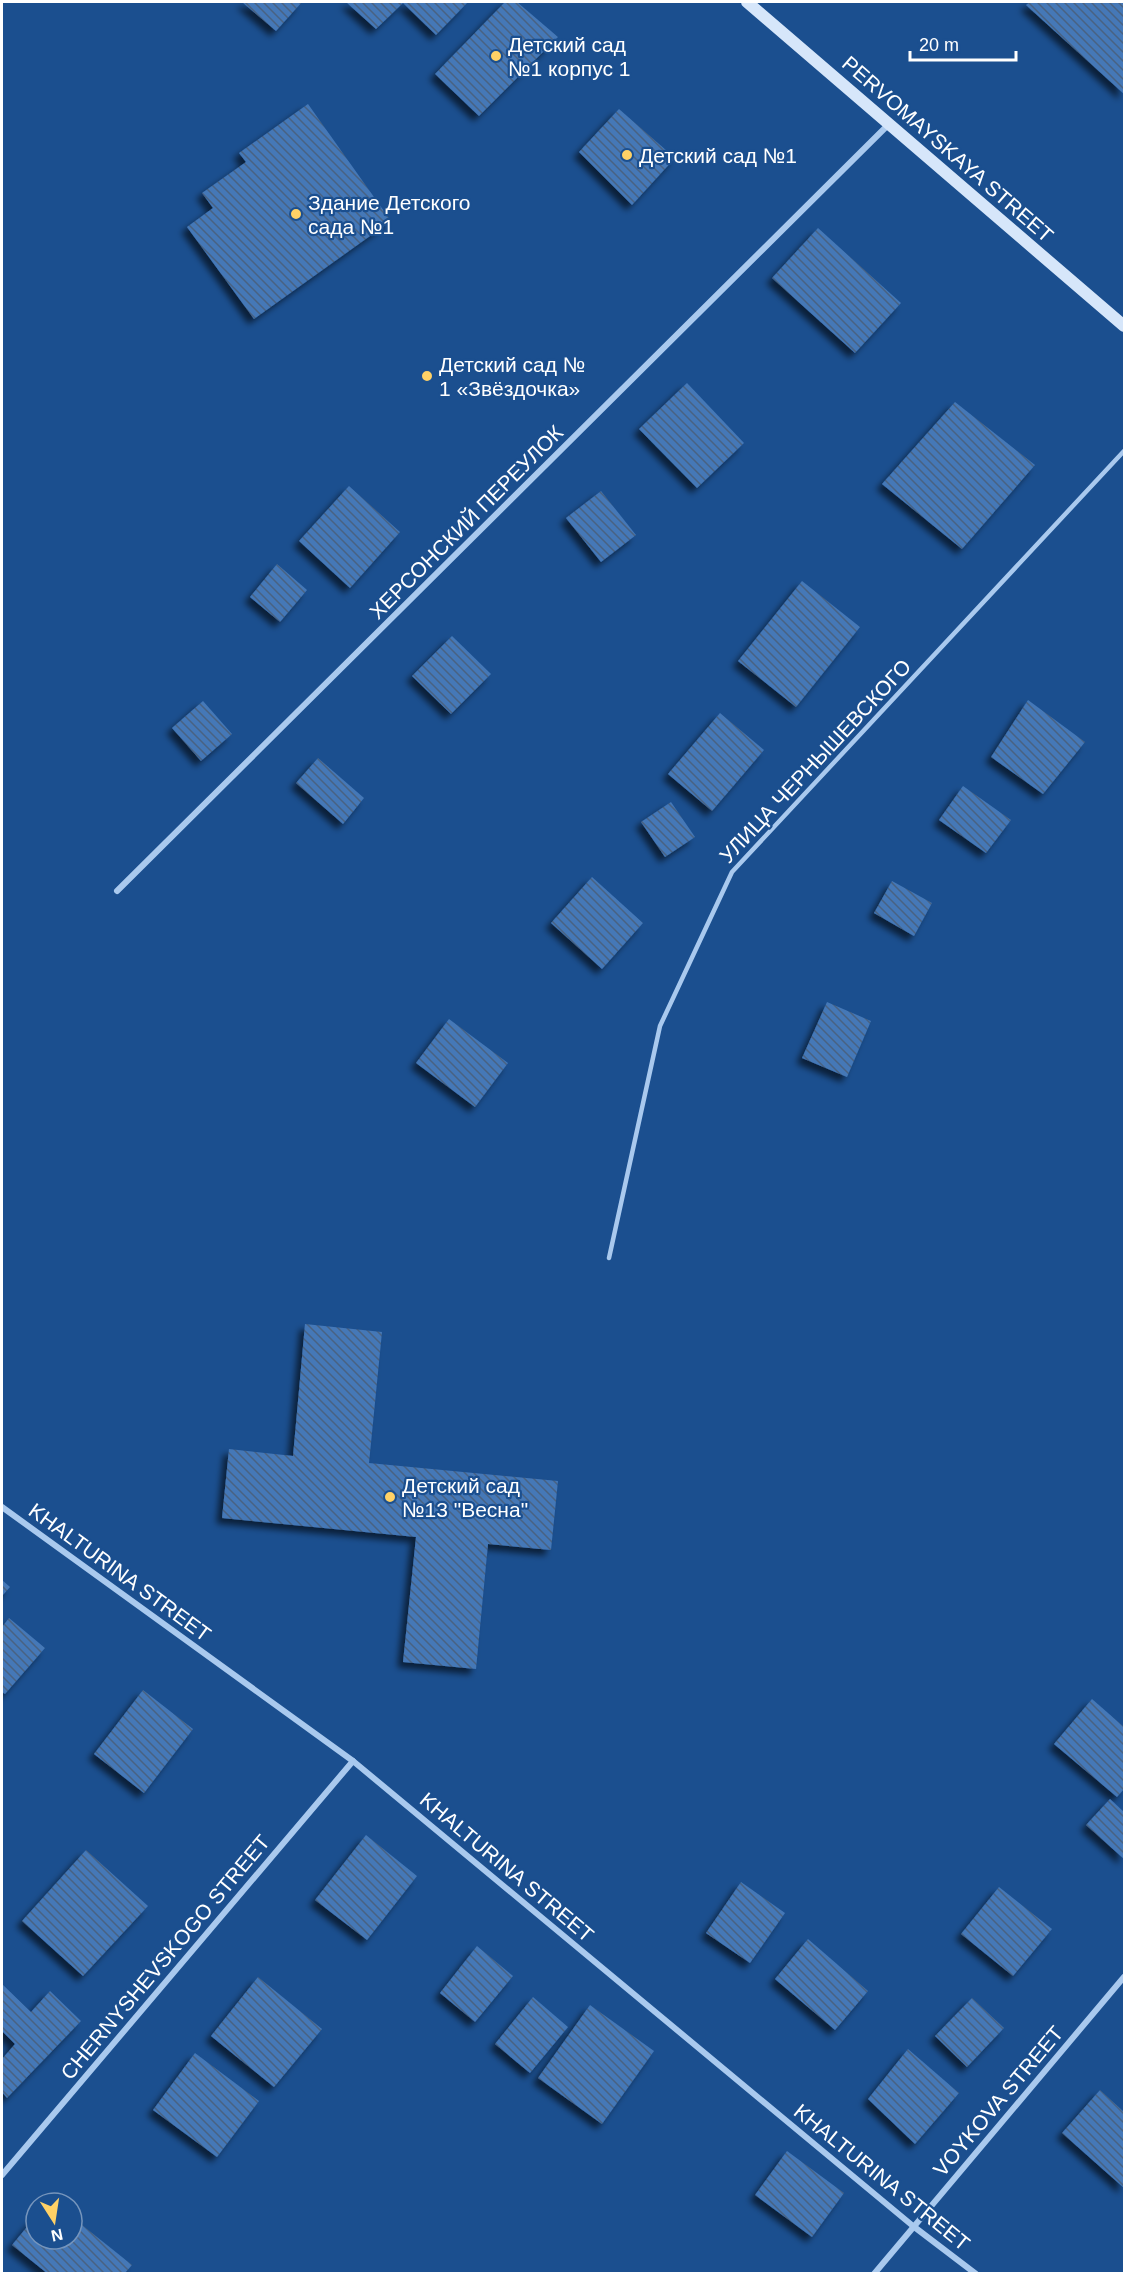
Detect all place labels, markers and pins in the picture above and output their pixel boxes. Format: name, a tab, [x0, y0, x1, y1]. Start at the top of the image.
place label: Детский сад №1 корпус 1	[508, 33, 630, 80]
marker: Детский сад №1 корпус 1	[489, 49, 503, 63]
place label: Детский сад №1	[639, 144, 797, 167]
marker: Детский сад №1	[620, 148, 634, 162]
place label: Здание Детского сада №1	[308, 191, 471, 238]
marker: Здание Детского сада №1	[289, 207, 303, 221]
place label: Детский сад № 1 «Звёздочка»	[439, 353, 585, 400]
marker: Детский сад № 1 «Звёздочка»	[420, 369, 434, 383]
place label: Детский сад №13 "Весна"	[402, 1474, 528, 1521]
marker: Детский сад №13 "Весна"	[383, 1490, 397, 1504]

